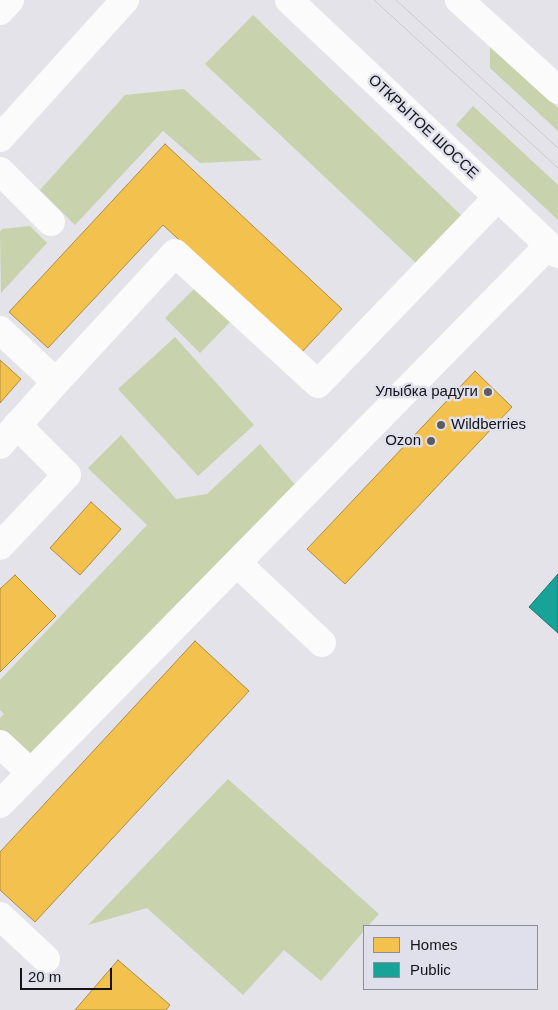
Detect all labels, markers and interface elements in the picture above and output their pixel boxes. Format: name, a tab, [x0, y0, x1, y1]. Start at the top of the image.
street label: ОТКРЫТОЕ ШОССЕ	[364, 71, 482, 183]
place label: Улыбка радуги	[375, 383, 478, 401]
marker: Улыбка радуги	[482, 386, 494, 398]
place label: Wildberries	[451, 416, 526, 434]
marker: Wildberries	[435, 419, 447, 431]
place label: Ozon	[385, 432, 421, 450]
marker: Ozon	[425, 435, 437, 447]
legend	[363, 925, 538, 990]
text: Homes	[410, 936, 458, 953]
scale bar	[22, 958, 115, 990]
text: Public	[410, 961, 451, 978]
text: 20 m	[28, 968, 61, 985]

